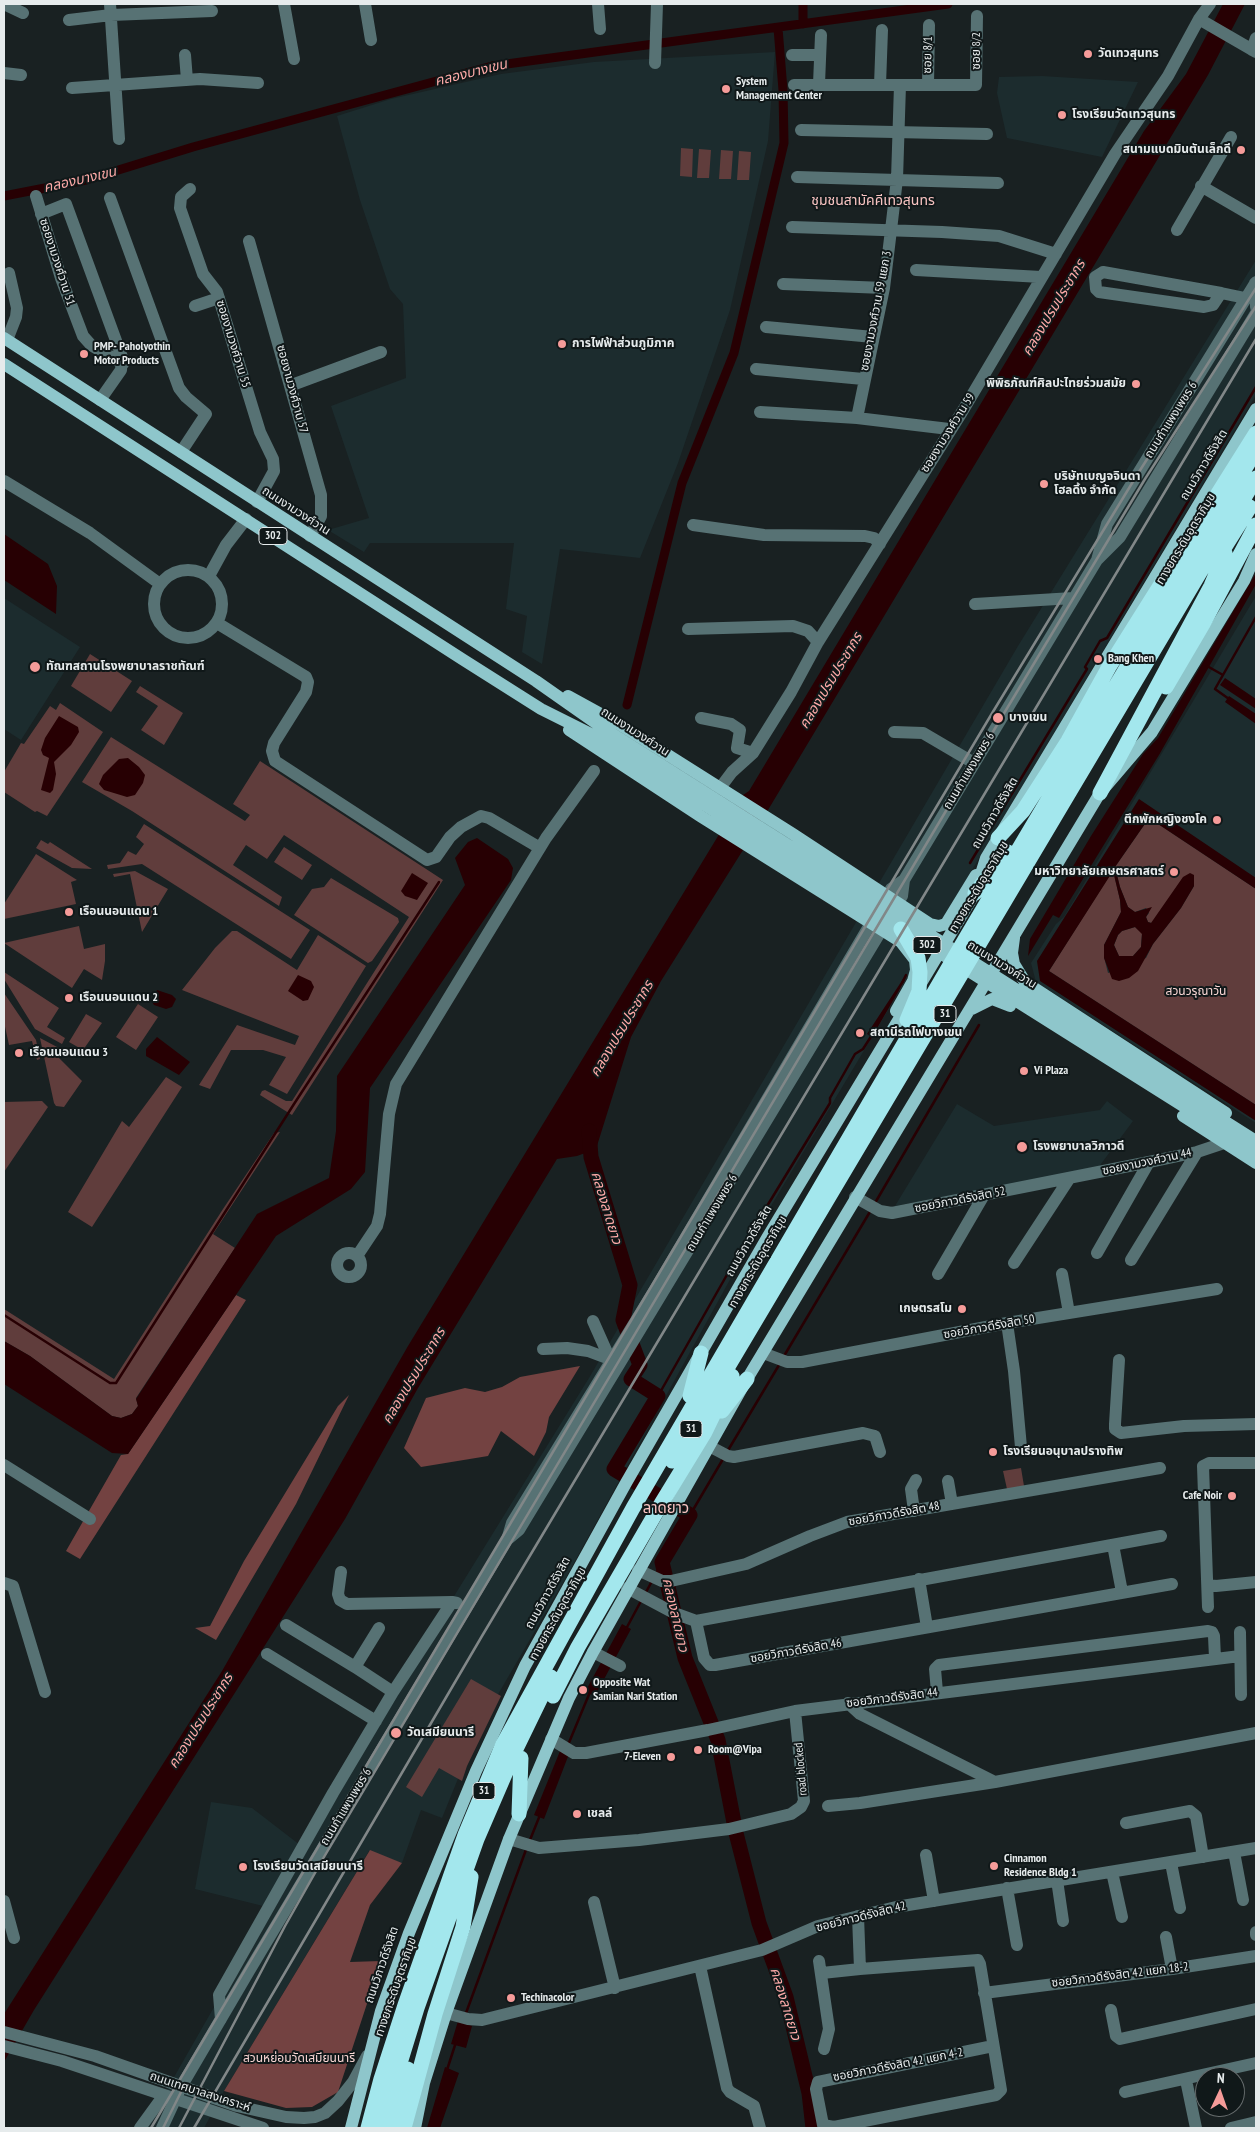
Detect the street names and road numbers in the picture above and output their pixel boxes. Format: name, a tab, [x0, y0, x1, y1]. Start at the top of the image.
street label: ซอย 8/2	[970, 32, 984, 70]
street label: ซอย 8/1	[920, 36, 936, 74]
street label: ซอยงามวงศ์วาน 51	[36, 217, 78, 307]
street label: ซอยงามวงศ์วาน 59 แยก 3	[857, 250, 895, 372]
street label: ซอยงามวงศ์วาน 55	[213, 299, 253, 389]
street label: ซอยงามวงศ์วาน 57	[273, 343, 311, 435]
street label: ถนนกำแพงเพชร 6	[1142, 379, 1200, 461]
street label: ซอยงามวงศ์วาน 59	[918, 391, 978, 475]
street label: ถนนวิภาวดีรังสิต	[1177, 427, 1231, 503]
street label: ถนนงามวงศ์วาน	[259, 484, 333, 538]
street label: ทางยกระดับอุตราภิมุข	[1153, 491, 1219, 587]
road number: 302	[259, 528, 287, 544]
street label: ถนนงามวงศ์วาน	[598, 705, 672, 759]
street label: ถนนกำแพงเพชร 6	[940, 730, 998, 812]
street label: ถนนวิภาวดีรังสิต	[969, 775, 1021, 851]
street label: ทางยกระดับอุตราภิมุข	[946, 839, 1012, 935]
road number: 302	[913, 936, 941, 954]
street label: ถนนงามวงศ์วาน	[965, 938, 1039, 992]
road number: 31	[934, 1006, 956, 1022]
street label: ซอยงามวงศ์วาน 44	[1101, 1146, 1193, 1178]
street label: ถนนกำแพงเพชร 6	[683, 1172, 741, 1254]
street label: ซอยวิภาวดีรังสิต 52	[913, 1184, 1007, 1216]
street label: ถนนวิภาวดีรังสิต	[723, 1203, 775, 1279]
street label: ทางยกระดับอุตราภิมุข	[726, 1213, 790, 1311]
street label: ซอยวิภาวดีรังสิต 50	[942, 1312, 1036, 1342]
road number: 31	[680, 1420, 702, 1438]
street label: ซอยวิภาวดีรังสิต 48	[847, 1499, 941, 1529]
street label: ถนนวิภาวดีรังสิต	[522, 1555, 574, 1631]
street label: ทางยกระดับอุตราภิมุข	[527, 1565, 589, 1663]
street label: ซอยวิภาวดีรังสิต 46	[749, 1636, 843, 1666]
street label: ซอยวิภาวดีรังสิต 44	[845, 1685, 939, 1711]
street label: road blocked	[792, 1742, 810, 1796]
street label: ถนนกำแพงเพชร 6	[317, 1766, 375, 1848]
road number: 31	[473, 1782, 495, 1800]
street label: ซอยวิภาวดีรังสิต 42	[815, 1899, 907, 1935]
street label: ถนนวิภาวดีรังสิต	[362, 1925, 402, 2005]
street label: ทางยกระดับอุตราภิมุข	[372, 1936, 420, 2038]
street label: ซอยวิภาวดีรังสิต 42 แยก 18-2	[1051, 1959, 1189, 1991]
street label: ซอยวิภาวดีรังสิต 42 แยก 4-2	[832, 2045, 964, 2085]
street label: ถนนเทศบาลสงเคราะห์	[148, 2069, 252, 2115]

